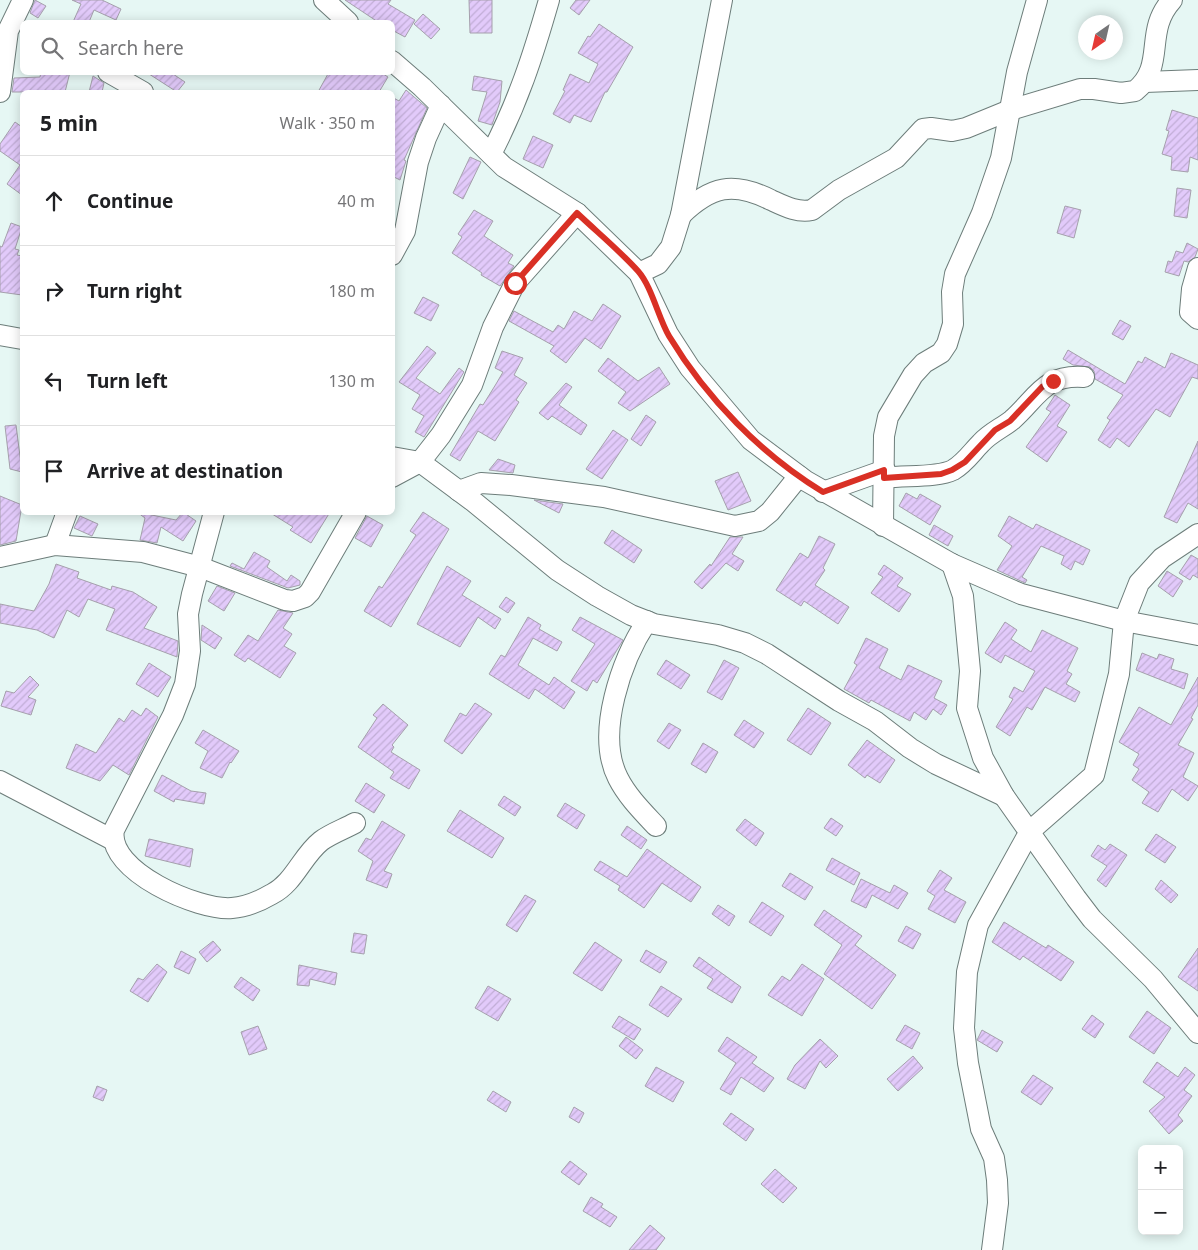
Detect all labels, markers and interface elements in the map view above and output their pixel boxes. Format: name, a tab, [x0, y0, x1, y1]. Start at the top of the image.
north arrow	[1078, 15, 1123, 60]
search box	[20, 20, 395, 75]
icon: search	[38, 34, 66, 62]
text: Search here	[78, 35, 184, 61]
text: 5 min	[40, 109, 98, 137]
text: Walk · 350 m	[280, 112, 375, 134]
icon: ahead	[40, 187, 68, 215]
text: Continue	[87, 188, 173, 214]
text: 40 m	[338, 190, 375, 212]
route start	[504, 272, 527, 295]
icon: right	[40, 277, 68, 305]
text: Turn right	[87, 278, 182, 304]
text: 180 m	[328, 280, 375, 302]
icon: left	[40, 367, 68, 395]
text: Turn left	[87, 368, 168, 394]
text: 130 m	[328, 370, 375, 392]
route end	[1042, 370, 1065, 393]
icon: arrive	[40, 457, 68, 485]
text: Arrive at destination	[87, 458, 283, 484]
map controls	[1138, 1145, 1183, 1235]
button: +	[1138, 1145, 1183, 1190]
button: −	[1138, 1190, 1183, 1235]

